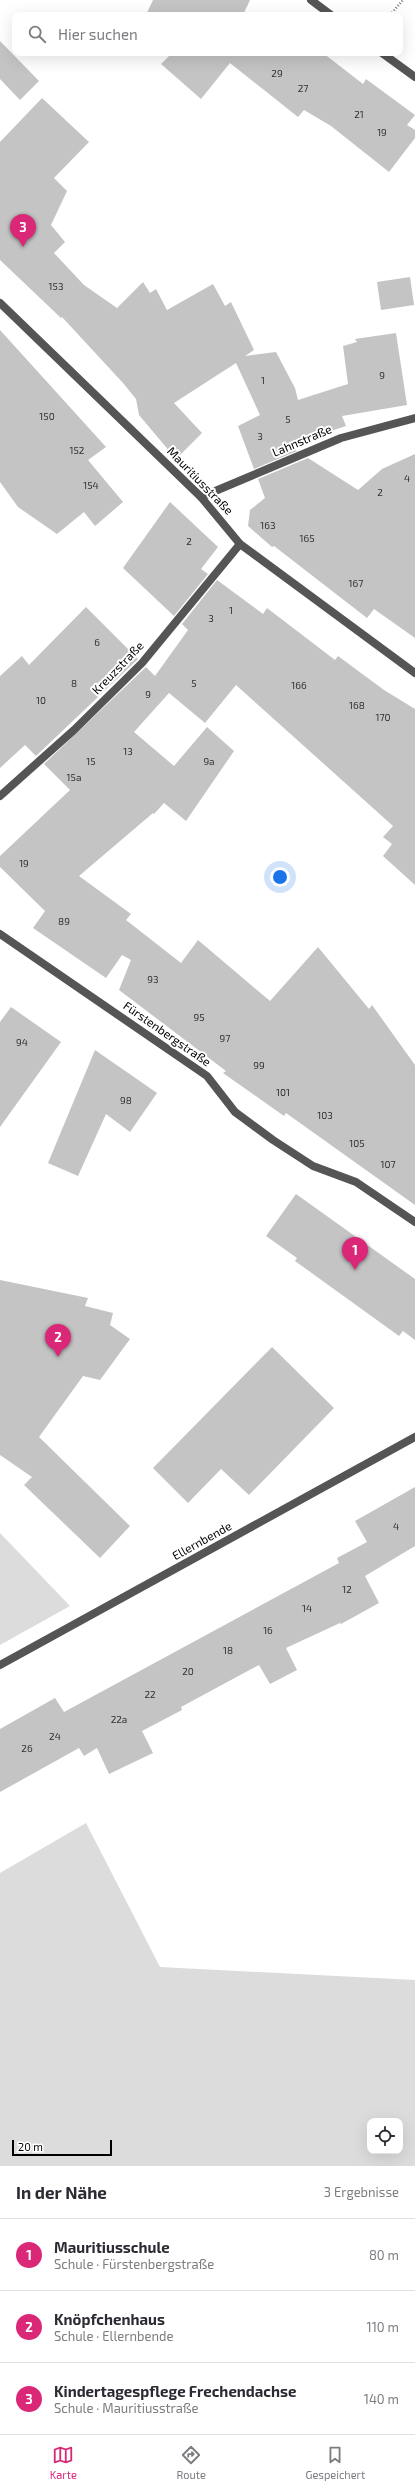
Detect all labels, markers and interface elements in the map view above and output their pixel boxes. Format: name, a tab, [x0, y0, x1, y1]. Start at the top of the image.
search box	[12, 12, 403, 56]
icon: search	[26, 23, 48, 45]
text: Hier suchen	[58, 25, 138, 43]
house number: 29	[271, 67, 283, 79]
house number: 27	[298, 82, 308, 94]
house number: 21	[354, 108, 364, 120]
house number: 19	[377, 126, 387, 138]
pin: 3	[10, 214, 36, 247]
house number: 153	[49, 280, 63, 292]
house number: 9	[379, 369, 385, 381]
house number: 1	[261, 374, 265, 386]
house number: 150	[39, 410, 55, 422]
house number: 5	[285, 413, 291, 425]
street label: Lahnstraße	[270, 421, 333, 459]
house number: 3	[257, 430, 263, 442]
street label: Mauritiusstraße	[165, 443, 237, 517]
house number: 152	[70, 444, 85, 456]
house number: 4	[404, 472, 410, 484]
house number: 154	[83, 479, 99, 491]
house number: 2	[377, 486, 383, 498]
house number: 163	[260, 519, 276, 531]
house number: 165	[299, 532, 315, 544]
house number: 2	[186, 535, 192, 547]
house number: 167	[349, 577, 363, 589]
house number: 1	[229, 604, 233, 616]
house number: 3	[208, 612, 214, 624]
house number: 6	[94, 636, 100, 648]
street label: Kreuzstraße	[89, 638, 146, 697]
house number: 8	[71, 677, 77, 689]
house number: 5	[191, 677, 197, 689]
house number: 166	[291, 679, 307, 691]
house number: 9	[145, 688, 151, 700]
house number: 10	[36, 694, 46, 706]
house number: 168	[349, 699, 365, 711]
house number: 170	[375, 711, 391, 723]
house number: 13	[123, 745, 133, 757]
house number: 15	[86, 755, 96, 767]
house number: 9a	[203, 755, 215, 767]
house number: 15a	[67, 771, 81, 783]
house number: 19	[19, 857, 29, 869]
your location	[270, 867, 290, 887]
house number: 89	[58, 915, 70, 927]
house number: 93	[147, 973, 159, 985]
street label: Fürstenbergstraße	[121, 998, 214, 1069]
house number: 95	[193, 1011, 205, 1023]
house number: 97	[220, 1032, 230, 1044]
house number: 94	[16, 1036, 28, 1048]
house number: 99	[253, 1059, 265, 1071]
house number: 101	[276, 1086, 290, 1098]
house number: 98	[120, 1094, 132, 1106]
house number: 103	[317, 1109, 333, 1121]
house number: 105	[349, 1137, 365, 1149]
house number: 107	[380, 1158, 396, 1170]
pin: 1	[342, 1237, 368, 1270]
pin: 2	[45, 1324, 71, 1357]
street label: Ellernbende	[169, 1518, 234, 1562]
house number: 4	[393, 1520, 399, 1532]
house number: 12	[342, 1583, 352, 1595]
house number: 14	[302, 1602, 312, 1614]
house number: 16	[263, 1624, 273, 1636]
house number: 18	[223, 1644, 233, 1656]
house number: 20	[182, 1665, 194, 1677]
house number: 22	[144, 1688, 156, 1700]
house number: 22a	[111, 1713, 127, 1725]
house number: 24	[49, 1730, 61, 1742]
house number: 26	[21, 1742, 33, 1754]
map controls	[367, 2118, 403, 2154]
button: locate	[367, 2118, 403, 2154]
scale bar	[12, 2138, 112, 2157]
text: 20 m	[18, 2140, 43, 2153]
text: In der Nähe	[16, 2182, 107, 2202]
text: 3 Ergebnisse	[324, 2184, 399, 2200]
text: Mauritiusschule	[54, 2238, 170, 2256]
text: 1	[26, 2247, 32, 2263]
text: 80 m	[369, 2247, 399, 2263]
text: Schule · Fürstenbergstraße	[54, 2256, 214, 2272]
text: Knöpfchenhaus	[54, 2310, 165, 2328]
text: 2	[25, 2319, 33, 2335]
text: 110 m	[367, 2319, 399, 2335]
text: Schule · Ellernbende	[54, 2328, 173, 2344]
text: Kindertagespflege Frechendachse	[54, 2382, 296, 2400]
text: 3	[25, 2391, 33, 2407]
text: 140 m	[364, 2391, 399, 2407]
text: Schule · Mauritiusstraße	[54, 2400, 199, 2416]
tab: Karte	[50, 2444, 77, 2481]
tab: Route	[177, 2444, 206, 2481]
tab: Gespeichert	[305, 2444, 365, 2481]

